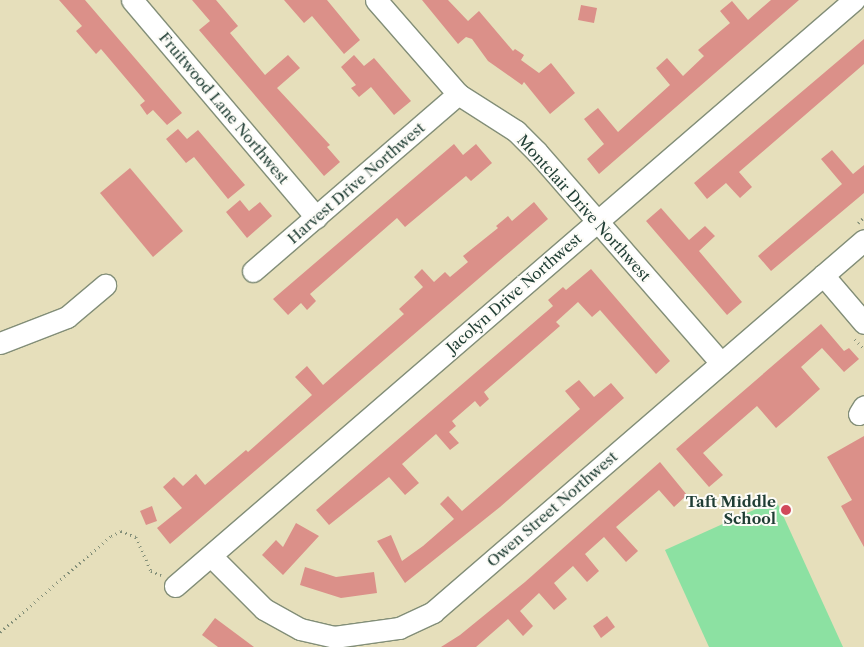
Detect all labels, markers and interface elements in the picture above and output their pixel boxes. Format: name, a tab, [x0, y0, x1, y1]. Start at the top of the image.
street label: Fruitwood Lane Northwest	[155, 29, 293, 187]
street label: Harvest Drive Northwest	[284, 119, 428, 247]
street label: Montclair Drive Northwest	[513, 131, 655, 285]
street label: Jacolyn Drive Northwest	[443, 229, 585, 357]
street label: Owen Street Northwest	[483, 447, 621, 571]
place label: Taft Middle School	[686, 492, 776, 527]
marker: Taft Middle School	[780, 504, 792, 516]

